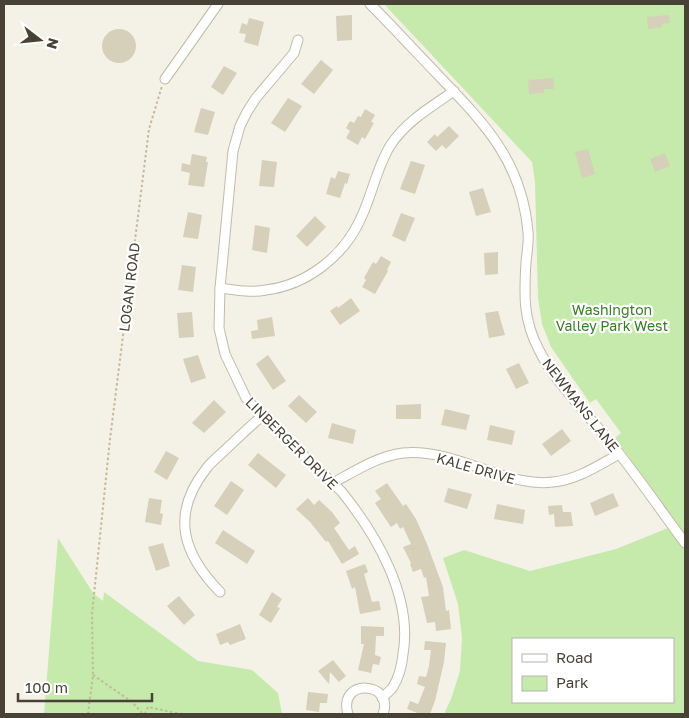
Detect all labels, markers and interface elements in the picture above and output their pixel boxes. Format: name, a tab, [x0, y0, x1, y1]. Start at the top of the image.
north arrow	[15, 15, 65, 65]
text: N	[43, 36, 63, 51]
street label: LOGAN ROAD	[115, 241, 143, 333]
park label: Washington Valley Park West	[556, 301, 668, 334]
street label: NEWMANS LANE	[539, 355, 623, 455]
street label: LINBERGER DRIVE	[242, 393, 342, 493]
street label: KALE DRIVE	[435, 449, 517, 487]
legend	[512, 638, 674, 703]
text: Road	[556, 648, 593, 666]
scale bar	[18, 670, 151, 702]
text: Park	[556, 673, 589, 691]
text: 100 m	[25, 678, 68, 696]

